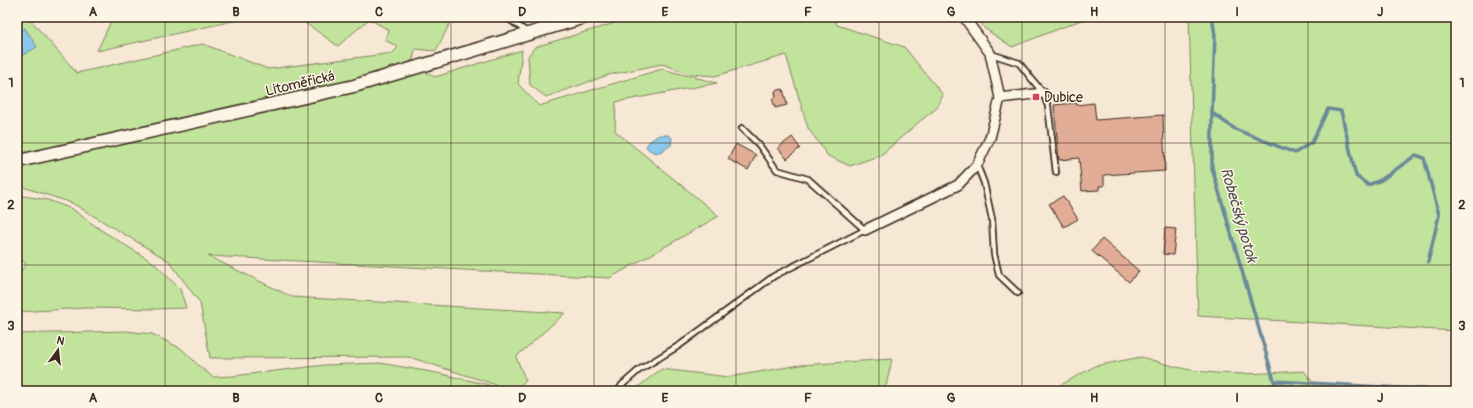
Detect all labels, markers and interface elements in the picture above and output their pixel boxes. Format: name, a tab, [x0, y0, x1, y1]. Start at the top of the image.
text: A	[89, 4, 98, 20]
text: B	[232, 4, 240, 20]
text: C	[375, 4, 383, 20]
text: D	[518, 4, 526, 20]
text: E	[662, 4, 669, 20]
text: F	[804, 4, 812, 20]
text: G	[947, 4, 956, 20]
text: H	[1090, 4, 1098, 20]
text: I	[1235, 4, 1239, 20]
text: J	[1377, 4, 1383, 20]
street label: Litoměřická	[264, 67, 336, 100]
text: 1	[8, 75, 14, 91]
text: 1	[1459, 75, 1465, 91]
place label: Dubice	[1044, 89, 1083, 106]
marker: Dubice	[1031, 92, 1041, 102]
water label: Robečský potok	[1216, 166, 1262, 266]
text: 2	[7, 197, 15, 213]
text: 2	[1458, 197, 1466, 213]
text: 3	[7, 318, 15, 334]
text: 3	[1458, 318, 1466, 334]
north arrow	[38, 330, 78, 370]
text: N	[55, 334, 66, 348]
text: A	[89, 390, 98, 406]
text: B	[232, 390, 240, 406]
text: C	[375, 390, 383, 406]
text: D	[518, 390, 526, 406]
text: E	[662, 390, 669, 406]
text: F	[804, 390, 812, 406]
text: G	[947, 390, 956, 406]
text: H	[1090, 390, 1098, 406]
text: I	[1235, 390, 1239, 406]
text: J	[1377, 390, 1383, 406]

